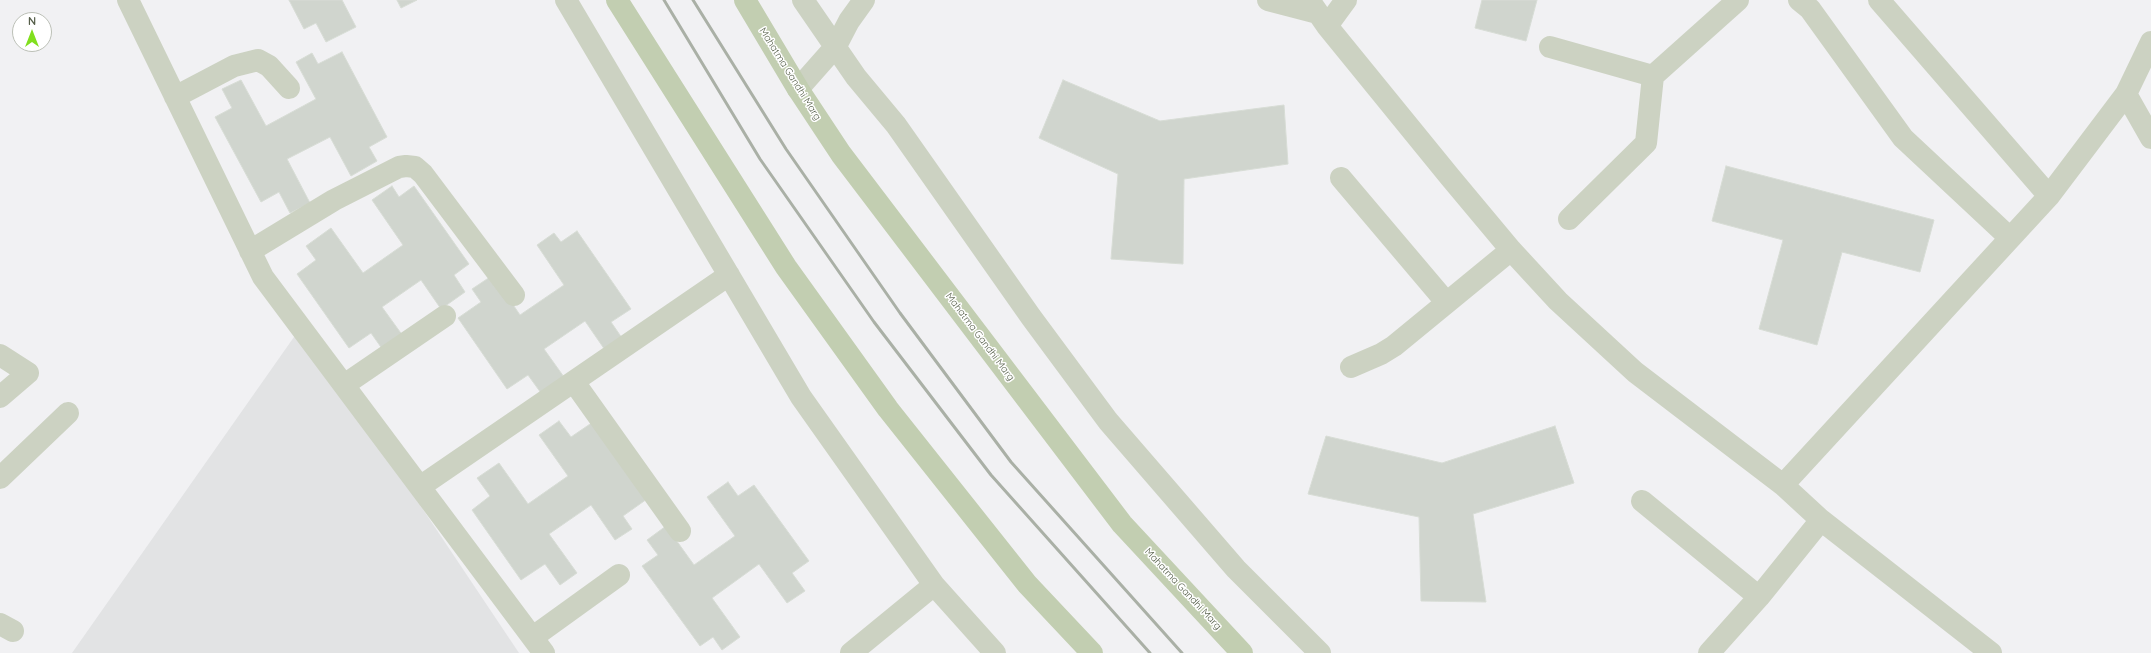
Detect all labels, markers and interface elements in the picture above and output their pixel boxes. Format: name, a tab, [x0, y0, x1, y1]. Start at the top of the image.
north arrow	[12, 12, 52, 52]
text: N	[28, 14, 36, 28]
street label: Mahatma Gandhi Marg	[757, 25, 823, 123]
street label: Mahatma Gandhi Marg	[943, 291, 1017, 383]
street label: Mahatma Gandhi Marg	[1142, 546, 1224, 632]

